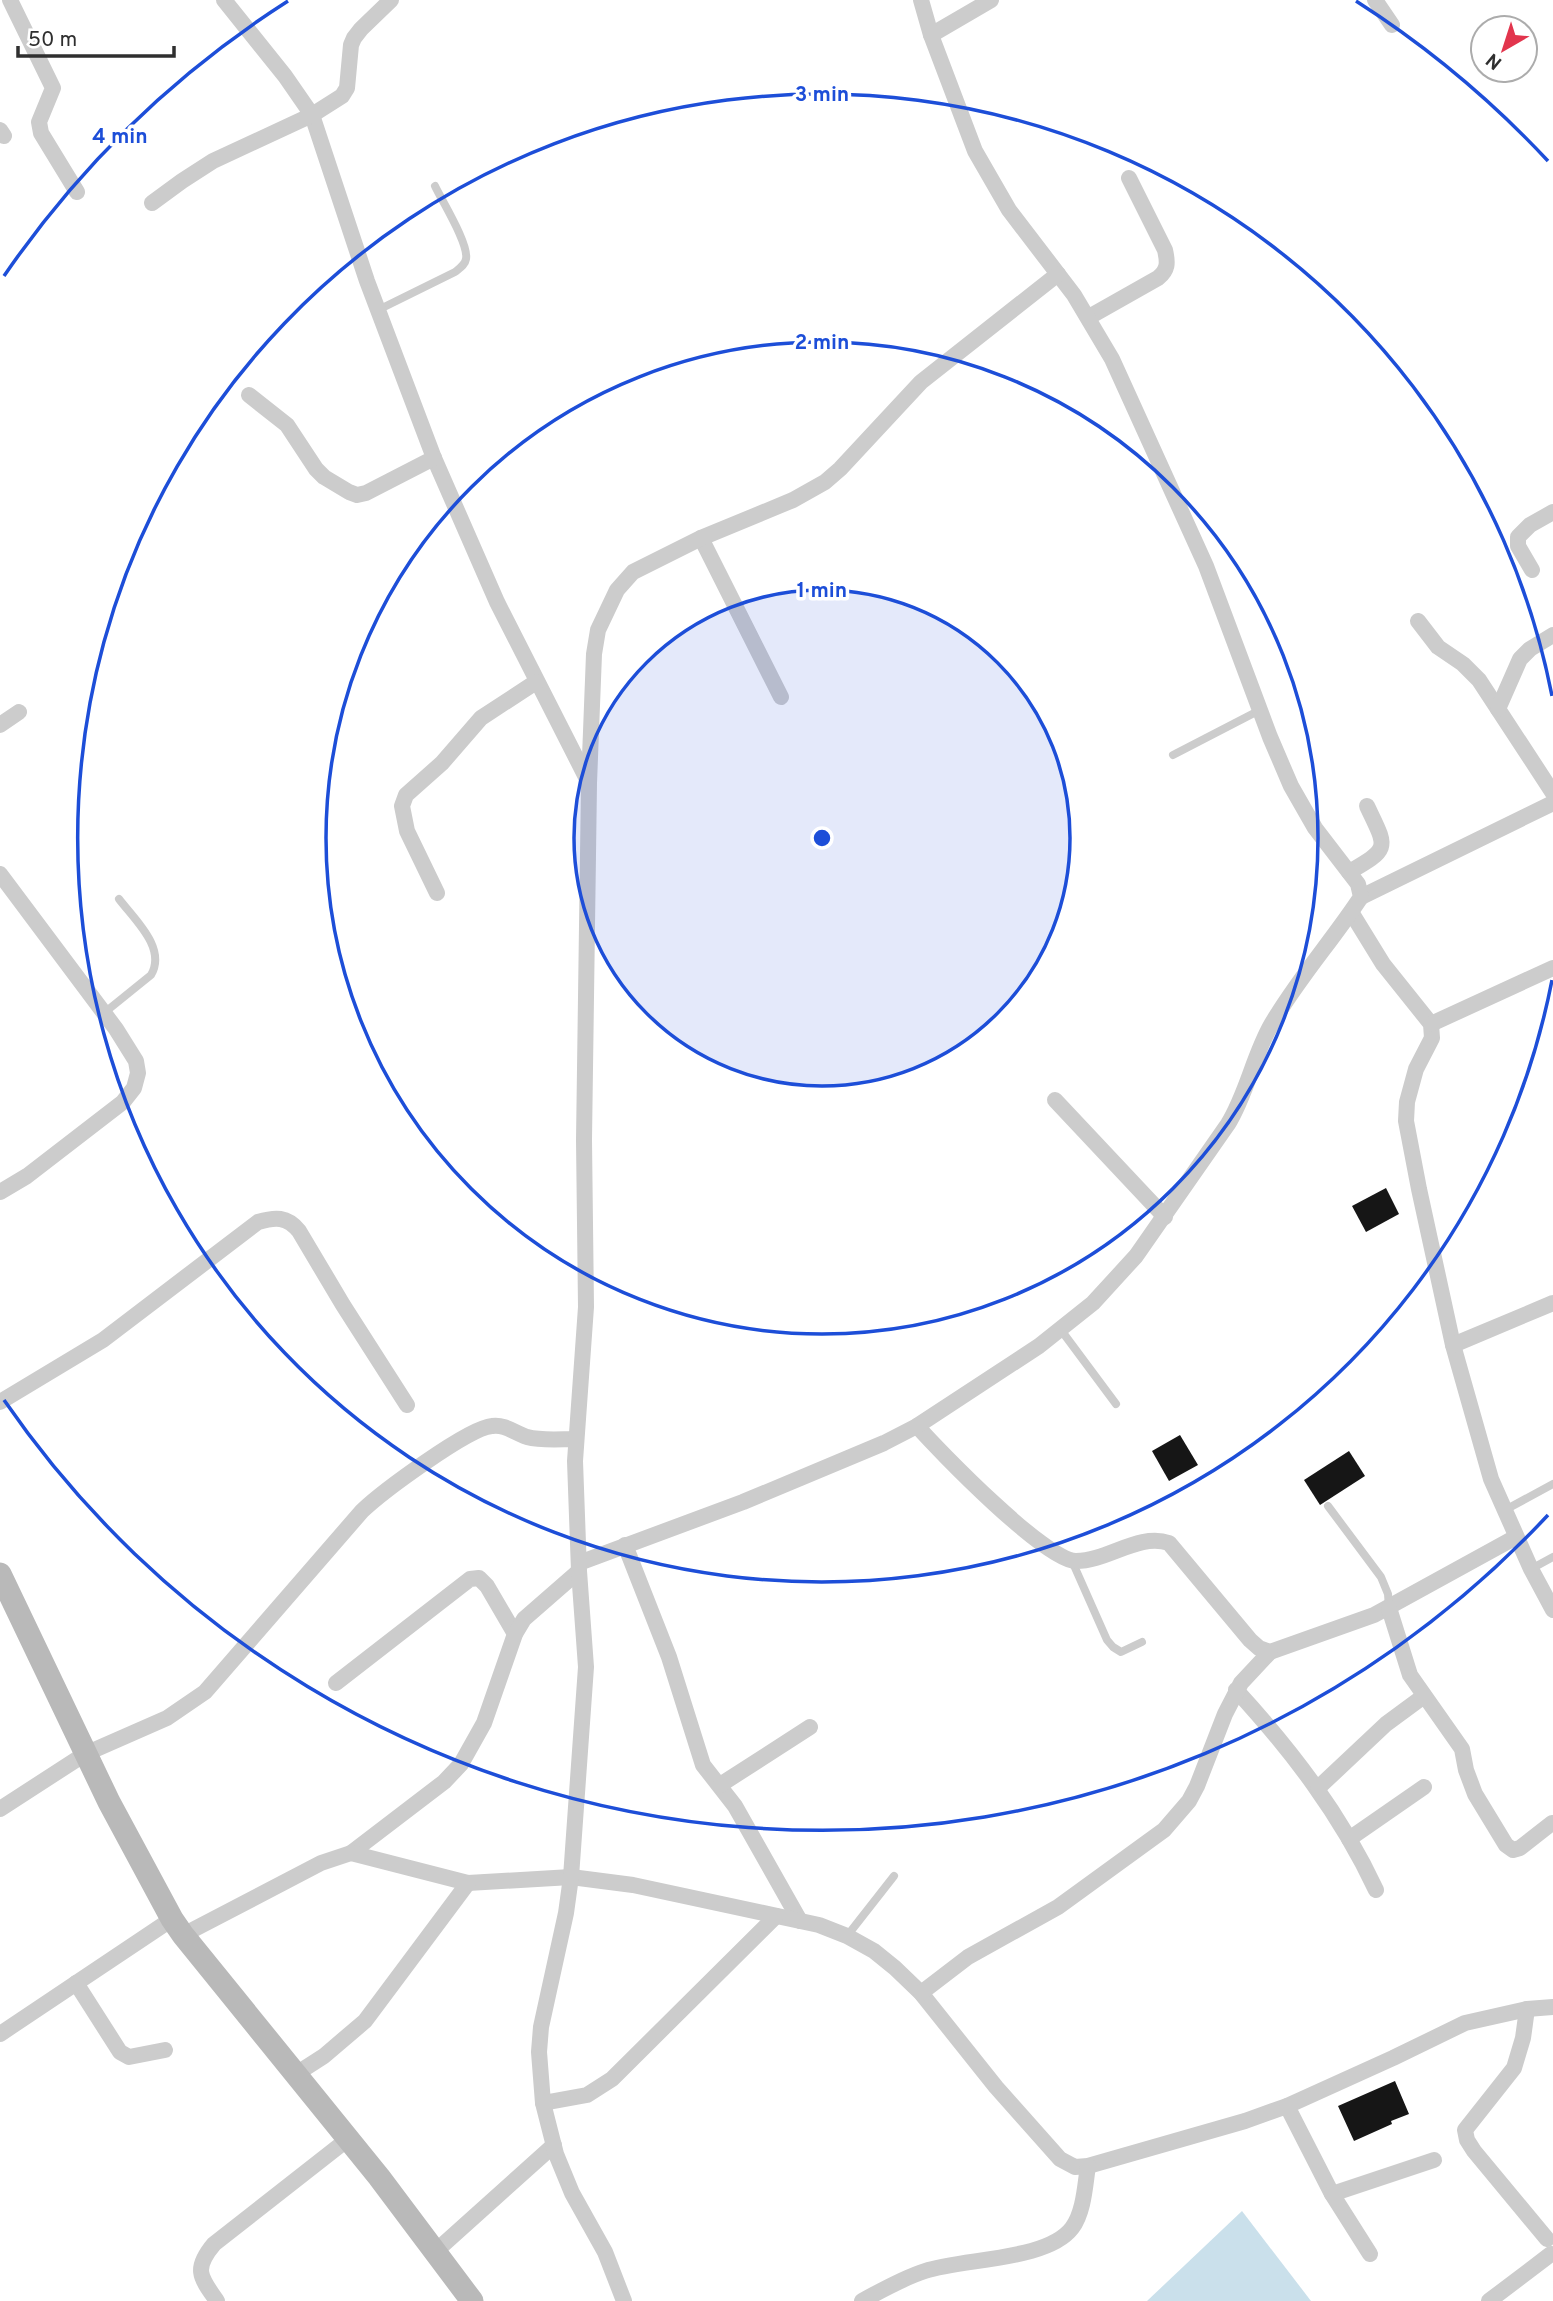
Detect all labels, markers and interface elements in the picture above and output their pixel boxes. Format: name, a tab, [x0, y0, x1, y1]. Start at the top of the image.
scale bar	[18, 14, 173, 58]
north arrow	[1469, 14, 1539, 84]
text: 50 m	[28, 27, 77, 54]
text: N	[1482, 47, 1507, 74]
text: 3 min	[795, 82, 849, 109]
text: 4 min	[92, 124, 148, 151]
text: 2 min	[795, 330, 849, 357]
text: 1 min	[797, 578, 847, 605]
centre of rings	[810, 826, 834, 850]

